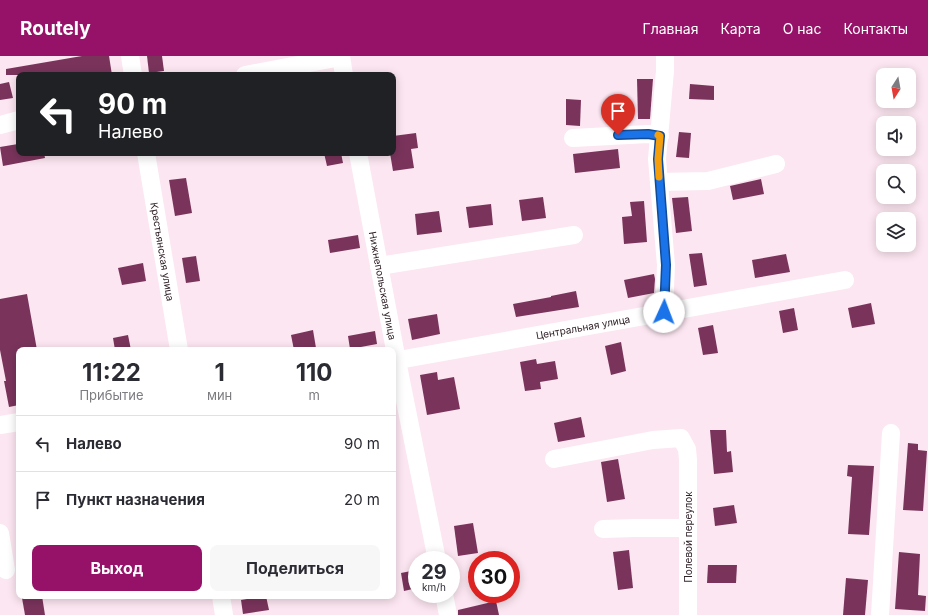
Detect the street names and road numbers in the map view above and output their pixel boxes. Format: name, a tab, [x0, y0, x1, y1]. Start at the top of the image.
street label: Крестьянская улица	[148, 201, 177, 302]
street label: Нижнепольская улица	[367, 230, 399, 341]
street label: Центральная улица	[535, 313, 631, 341]
street label: Полевой переулок	[682, 491, 694, 583]

